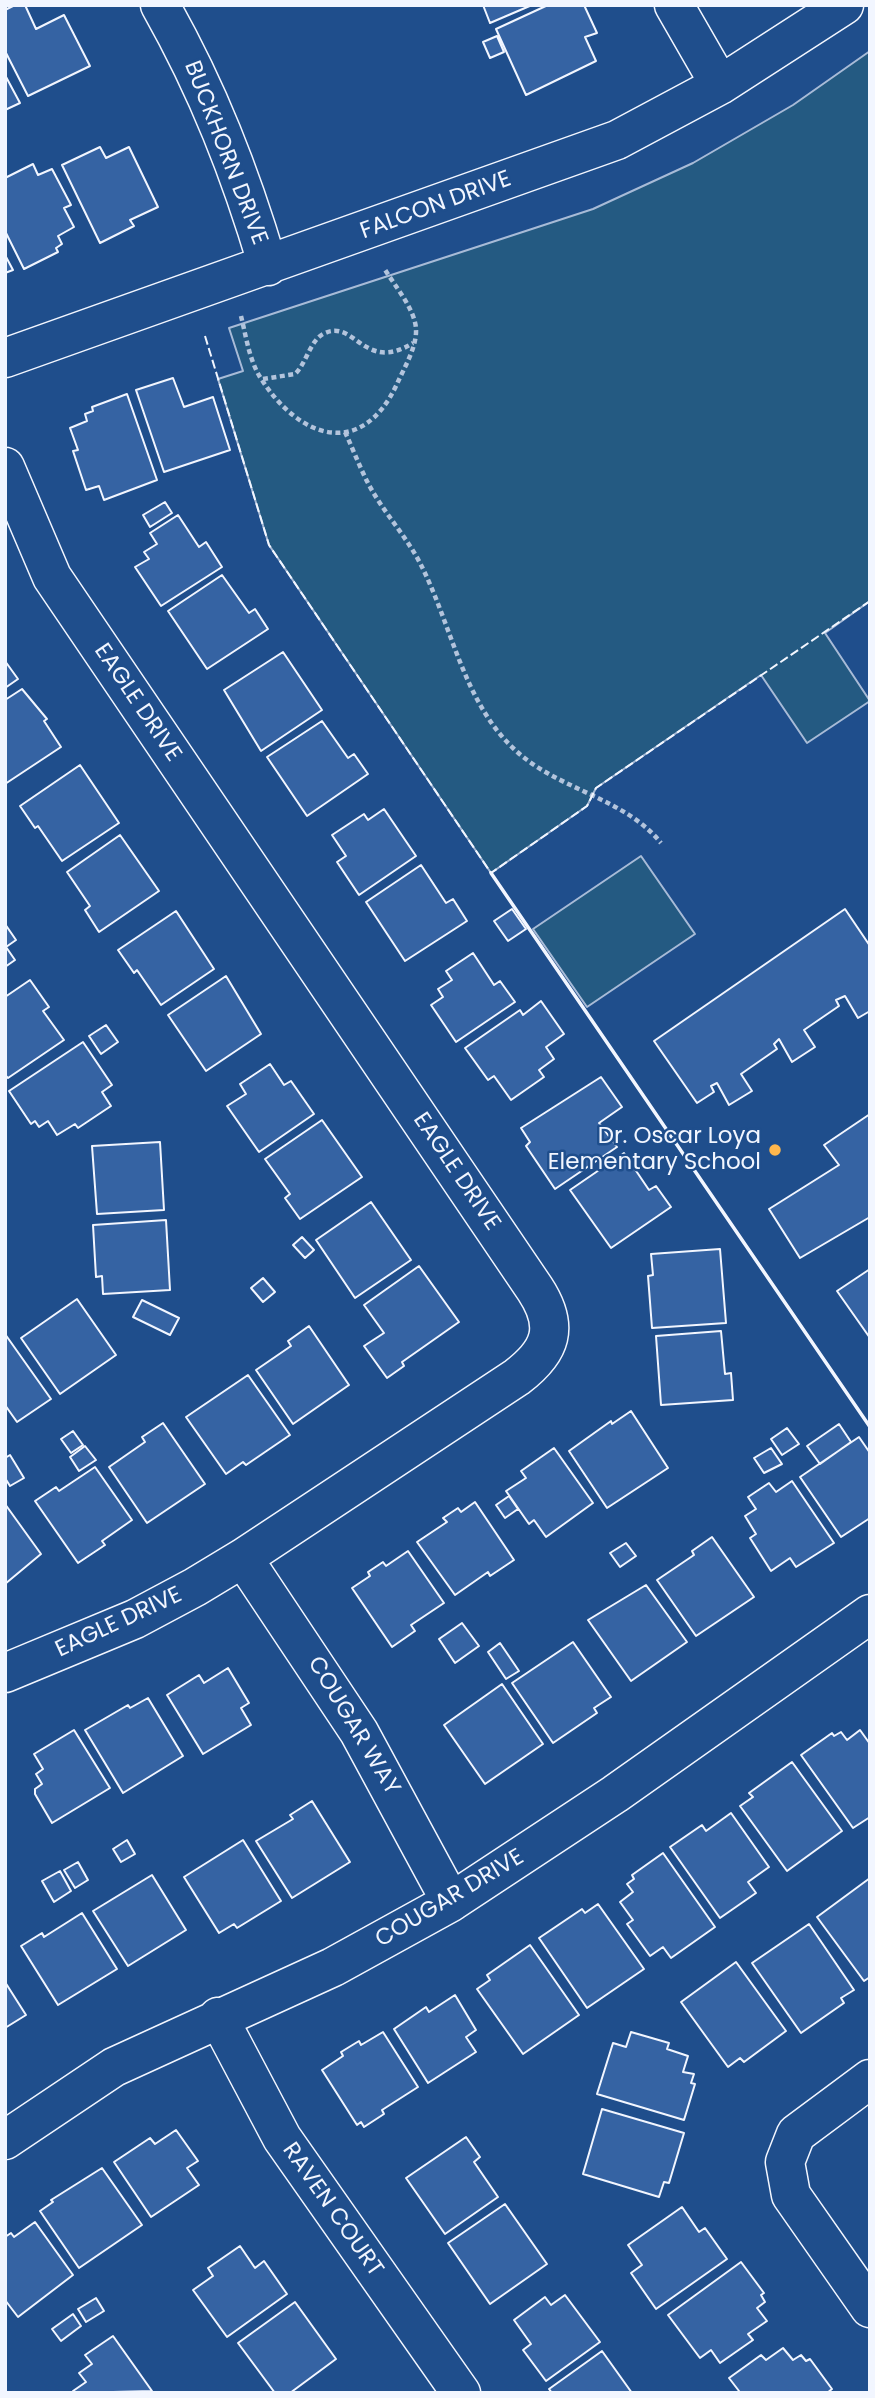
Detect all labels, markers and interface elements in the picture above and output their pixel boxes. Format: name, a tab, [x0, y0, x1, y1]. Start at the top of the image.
street label: BUCKHORN DRIVE	[177, 57, 273, 249]
street label: FALCON DRIVE	[357, 166, 515, 246]
street label: EAGLE DRIVE	[87, 639, 187, 767]
street label: EAGLE DRIVE	[406, 1108, 506, 1236]
place label: Dr. Oscar Loya Elementary School	[548, 1123, 761, 1177]
marker: Dr. Oscar Loya Elementary School	[767, 1142, 783, 1158]
street label: EAGLE DRIVE	[51, 1582, 187, 1664]
street label: COUGAR WAY	[301, 1652, 405, 1800]
street label: COUGAR DRIVE	[371, 1844, 529, 1954]
street label: RAVEN COURT	[276, 2138, 388, 2282]

